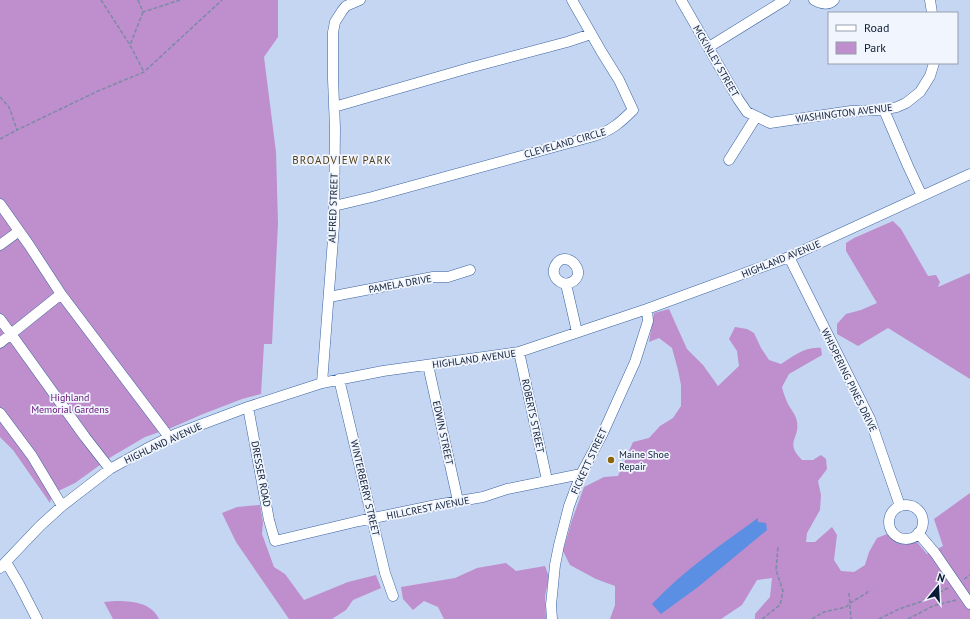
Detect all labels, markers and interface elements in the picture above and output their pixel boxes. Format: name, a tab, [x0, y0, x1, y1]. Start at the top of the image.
legend	[828, 12, 958, 64]
text: Road	[864, 20, 889, 35]
street label: MCKINLEY STREET	[690, 23, 742, 100]
text: Park	[864, 40, 886, 55]
street label: WASHINGTON AVENUE	[795, 101, 893, 125]
street label: CLEVELAND CIRCLE	[523, 125, 607, 161]
district label: BROADVIEW PARK	[292, 153, 392, 167]
street label: ALFRED STREET	[325, 172, 341, 243]
street label: HIGHLAND AVENUE	[740, 237, 822, 281]
street label: PAMELA DRIVE	[367, 272, 433, 296]
street label: WHISPERING PINES DRIVE	[818, 326, 880, 434]
street label: HIGHLAND AVENUE	[431, 347, 517, 371]
street label: ROBERTS STREET	[519, 378, 547, 455]
park label: Highland Memorial Gardens	[31, 391, 109, 416]
street label: EDWIN STREET	[430, 400, 456, 467]
street label: HIGHLAND AVENUE	[122, 419, 204, 467]
street label: FICKETT STREET	[568, 425, 610, 496]
street label: WINTERBERRY STREET	[348, 439, 382, 538]
street label: DRESSER ROAD	[248, 440, 274, 508]
place label: Maine Shoe Repair	[619, 448, 669, 473]
marker: Maine Shoe Repair	[606, 455, 616, 465]
street label: HILLCREST AVENUE	[385, 494, 471, 522]
north arrow	[918, 567, 958, 607]
text: N	[935, 570, 947, 585]

